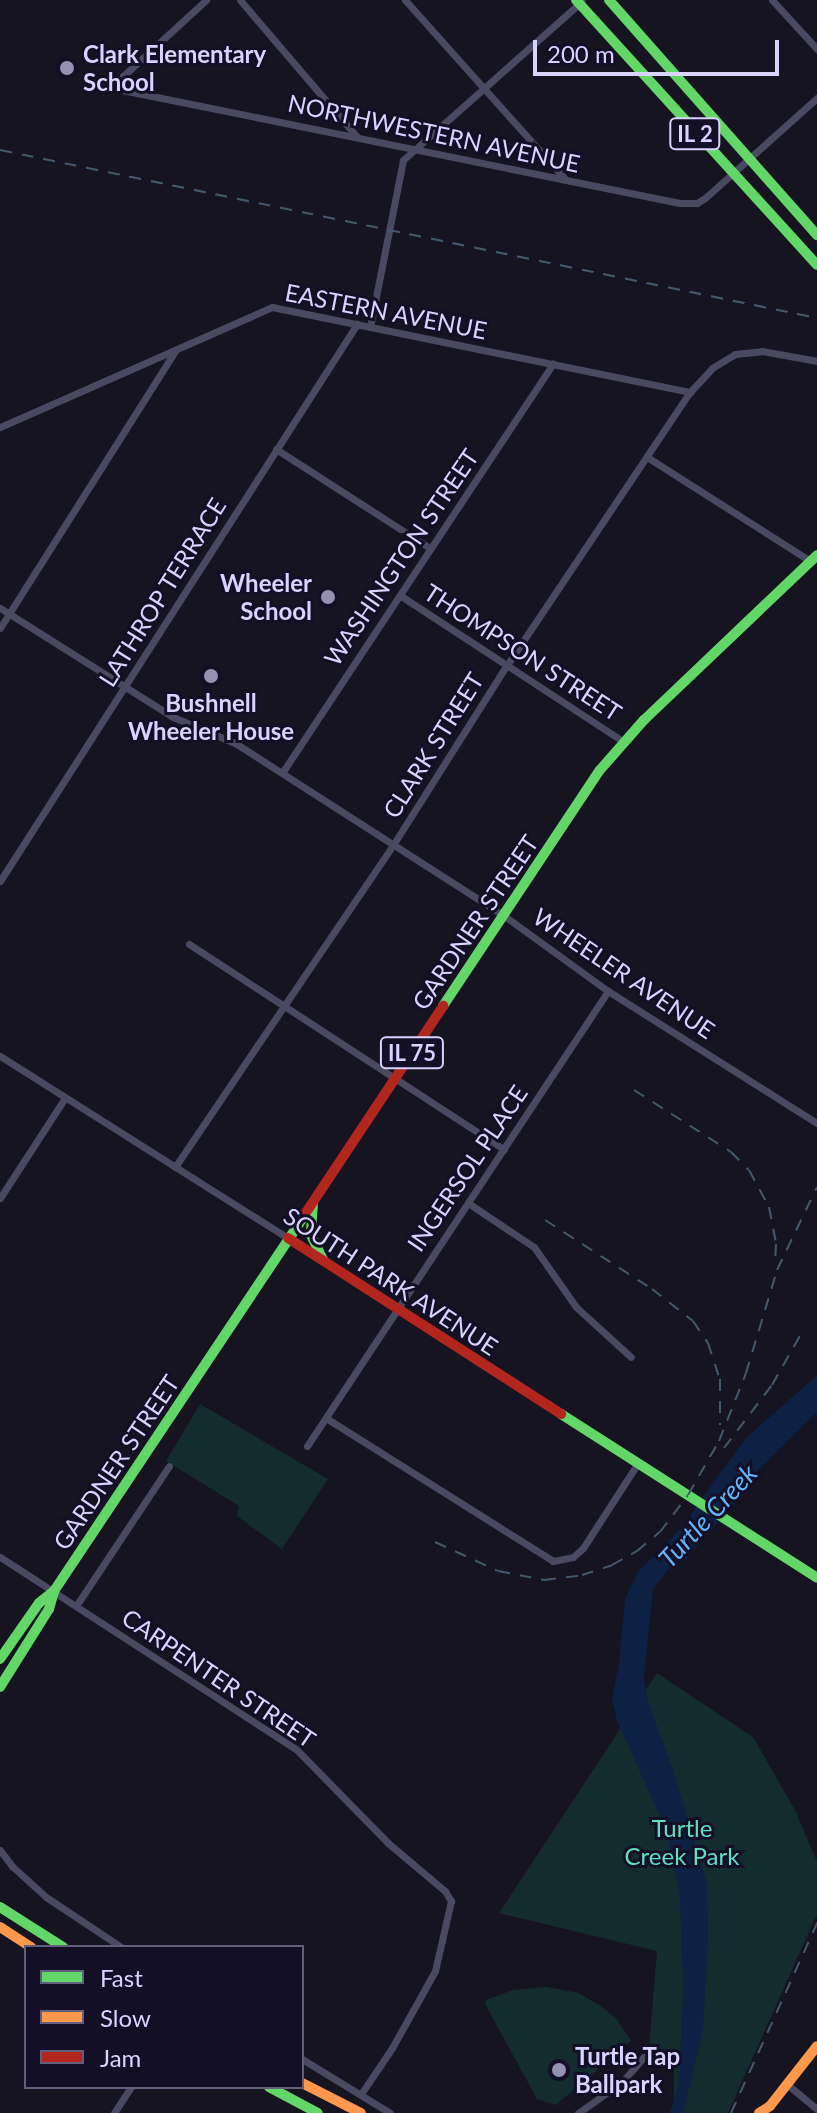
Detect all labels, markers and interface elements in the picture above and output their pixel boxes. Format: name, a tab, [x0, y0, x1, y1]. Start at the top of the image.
scale bar	[537, 24, 783, 74]
text: 200 m	[547, 39, 615, 68]
place label: Clark Elementary School	[83, 40, 266, 96]
marker: Clark Elementary School	[58, 59, 76, 77]
street label: NORTHWESTERN AVENUE	[285, 88, 583, 178]
road number: IL 2	[667, 116, 723, 152]
street label: EASTERN AVENUE	[282, 277, 490, 345]
street label: WASHINGTON STREET	[318, 443, 484, 671]
street label: LATHROP TERRACE	[92, 492, 232, 692]
place label: Wheeler School	[220, 569, 312, 625]
street label: THOMPSON STREET	[419, 578, 627, 726]
marker: Wheeler School	[319, 588, 337, 606]
marker: Bushnell Wheeler House	[202, 667, 220, 685]
street label: CLARK STREET	[377, 667, 489, 823]
place label: Bushnell Wheeler House	[128, 689, 294, 745]
street label: GARDNER STREET	[406, 829, 544, 1015]
street label: WHEELER AVENUE	[528, 901, 720, 1045]
road number: IL 75	[378, 1035, 446, 1071]
street label: INGERSOL PLACE	[401, 1079, 533, 1257]
street label: SOUTH PARK AVENUE	[278, 1201, 504, 1361]
street label: GARDNER STREET	[47, 1369, 185, 1555]
water label: Turtle Creek	[652, 1458, 764, 1574]
street label: CARPENTER STREET	[117, 1603, 321, 1753]
park label: Turtle Creek Park	[625, 1814, 739, 1870]
legend	[24, 1945, 304, 2089]
text: Fast	[100, 1963, 143, 1992]
text: Slow	[100, 2003, 151, 2032]
place label: Turtle Tap Ballpark	[575, 2042, 681, 2098]
text: Jam	[100, 2043, 141, 2072]
marker: Turtle Tap Ballpark	[550, 2061, 568, 2079]

